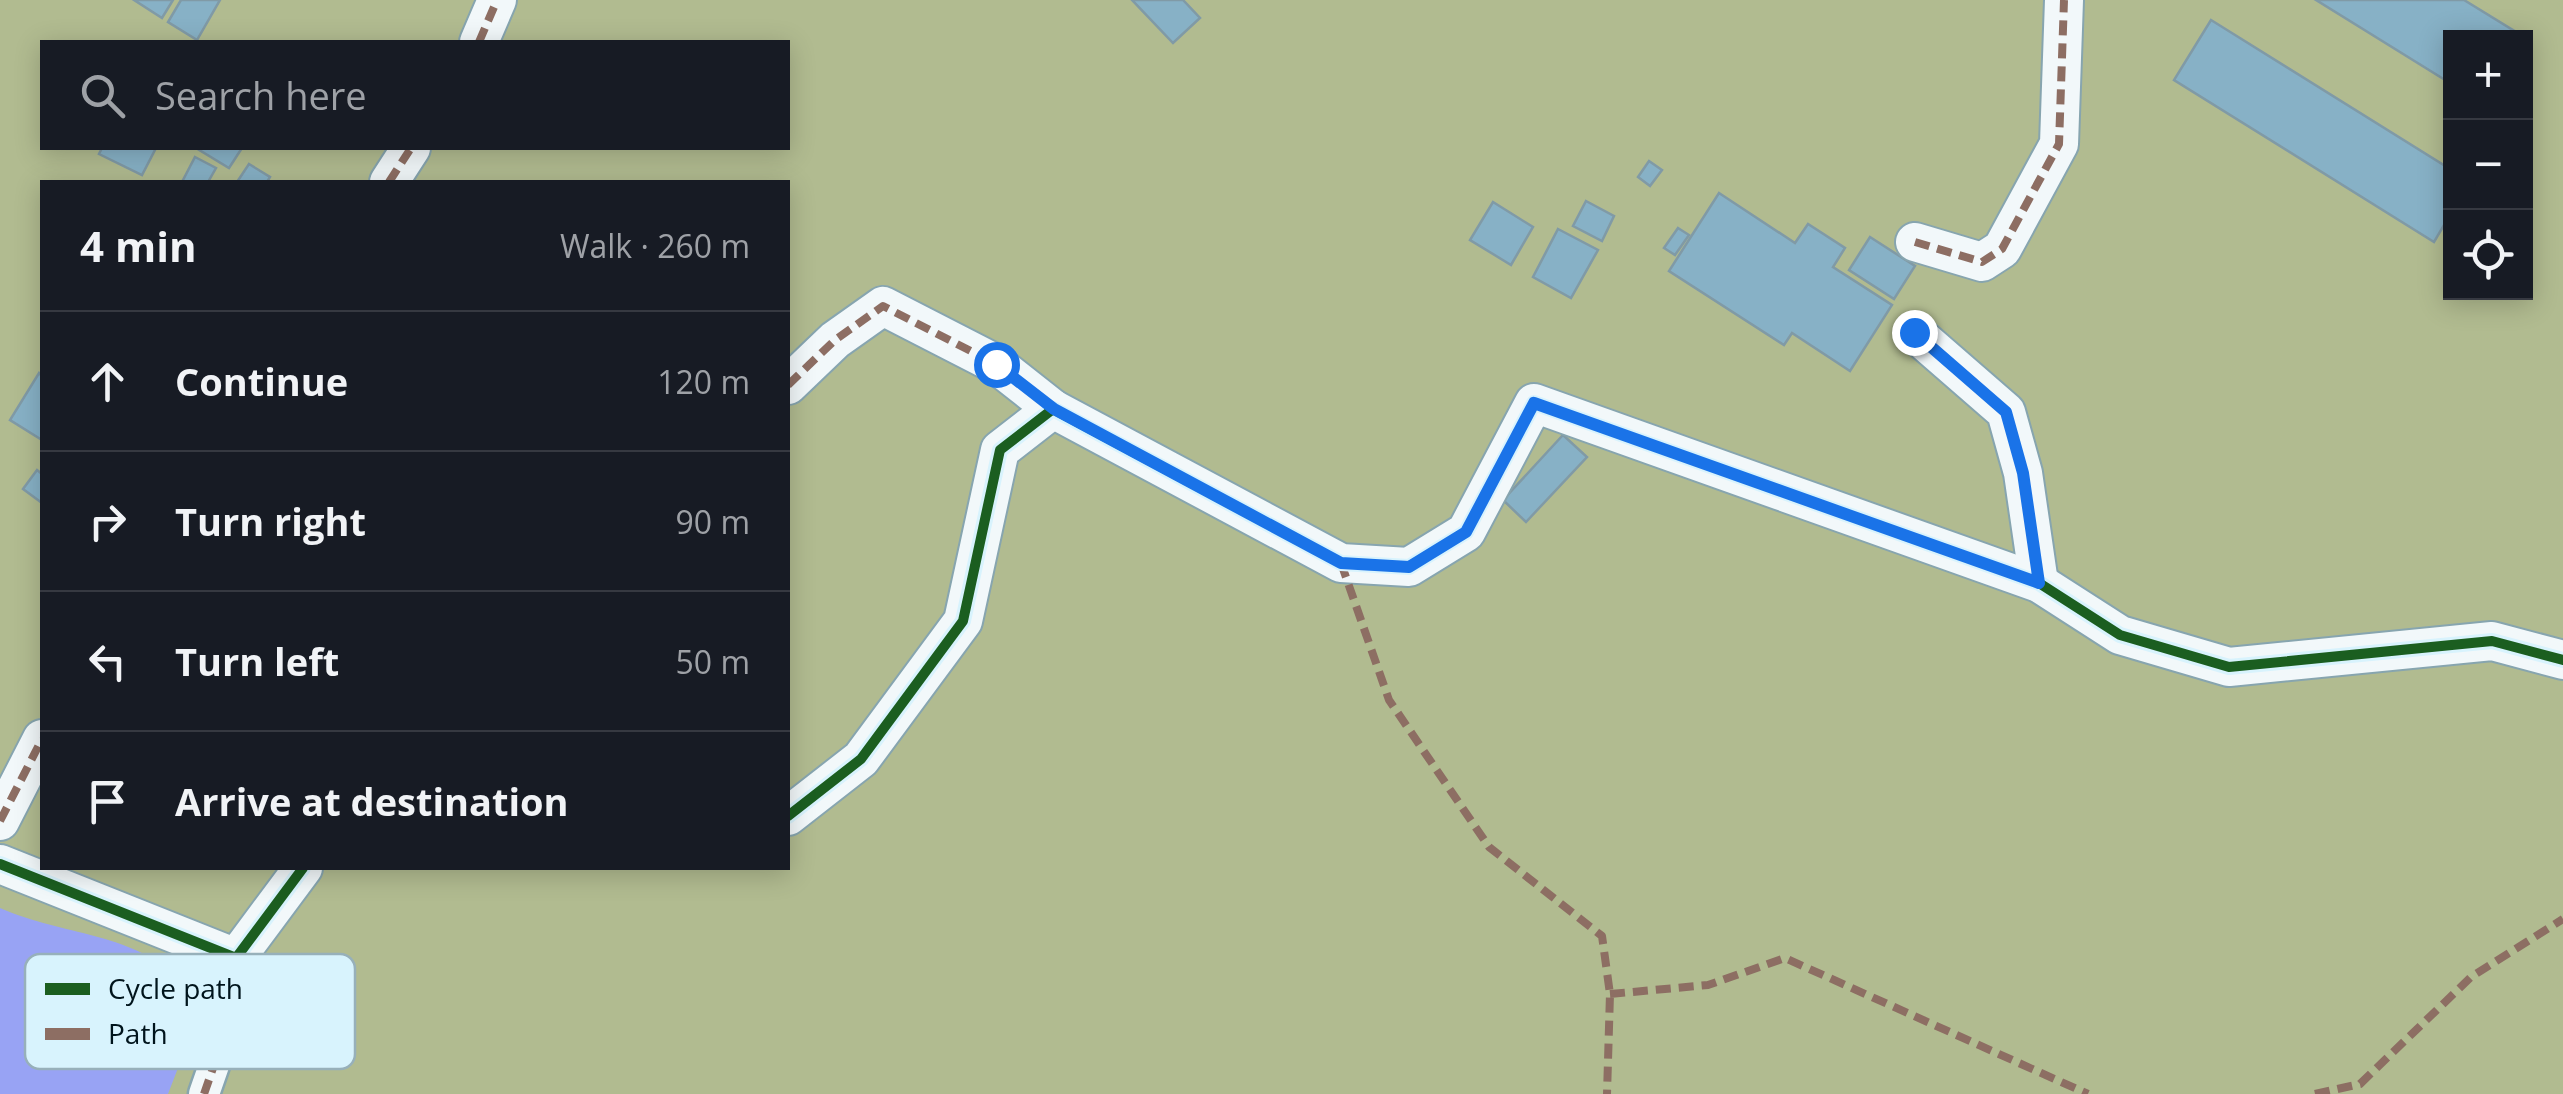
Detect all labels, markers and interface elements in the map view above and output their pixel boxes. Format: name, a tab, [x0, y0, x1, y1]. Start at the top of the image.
map controls	[2443, 30, 2533, 300]
button: +	[2443, 30, 2533, 120]
search box	[40, 40, 790, 150]
icon: search	[75, 68, 130, 123]
text: Search here	[155, 69, 367, 121]
button: −	[2443, 120, 2533, 210]
button: locate	[2443, 210, 2533, 300]
text: 4 min	[80, 217, 197, 274]
text: Walk · 260 m	[560, 224, 750, 267]
route end	[1892, 310, 1938, 356]
route start	[974, 342, 1020, 388]
icon: ahead	[80, 354, 135, 409]
text: Continue	[175, 355, 348, 407]
text: 120 m	[657, 360, 750, 403]
icon: right	[80, 494, 135, 549]
text: Turn right	[175, 495, 366, 547]
text: 90 m	[675, 500, 750, 543]
icon: left	[80, 634, 135, 689]
text: Turn left	[175, 635, 339, 687]
text: 50 m	[675, 640, 750, 683]
icon: arrive	[80, 774, 135, 829]
text: Arrive at destination	[175, 775, 569, 827]
legend	[25, 954, 355, 1069]
text: Cycle path	[108, 969, 243, 1007]
text: Path	[108, 1014, 168, 1052]

